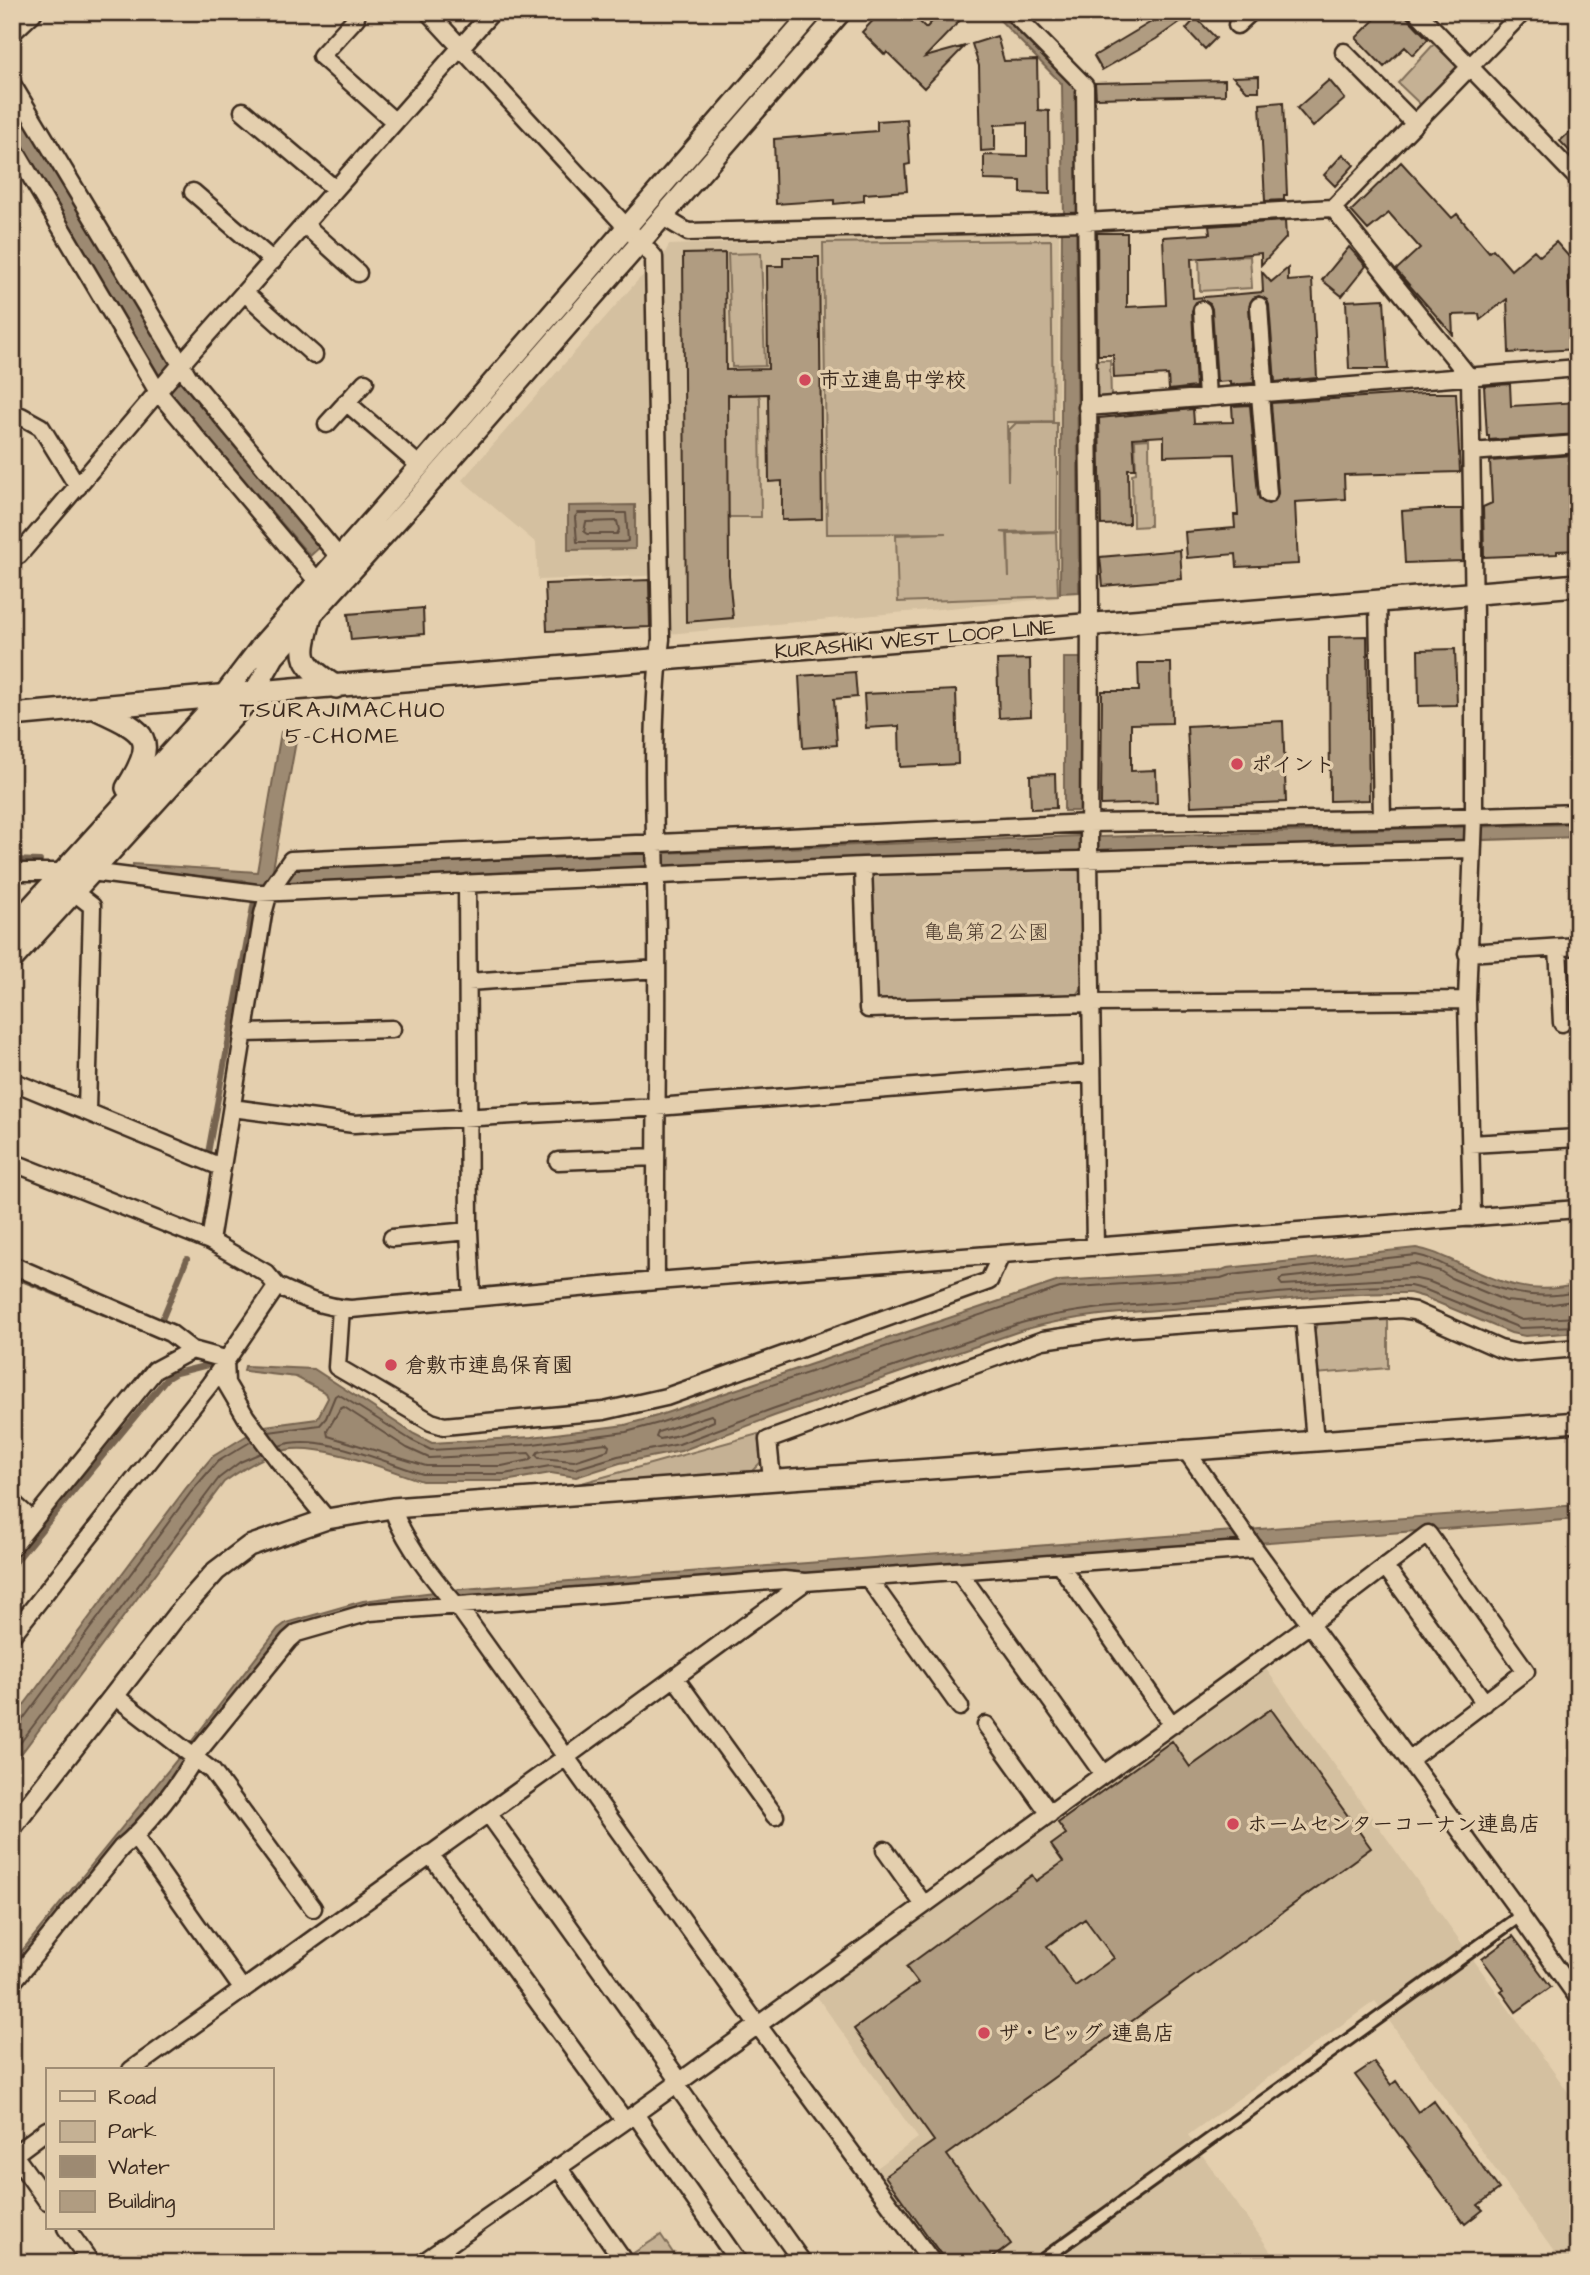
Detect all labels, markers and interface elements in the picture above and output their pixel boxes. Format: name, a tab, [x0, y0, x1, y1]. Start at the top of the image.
place label: 市立連島中学校	[819, 366, 966, 395]
marker: 市立連島中学校	[797, 372, 813, 388]
street label: KURASHIKI WEST LOOP LINE	[774, 613, 1057, 666]
district label: TSURAJIMACHUO 5-CHOME	[239, 694, 447, 752]
place label: ポイント	[1251, 750, 1335, 779]
marker: ポイント	[1229, 756, 1245, 772]
park label: 亀島第２公園	[923, 918, 1049, 947]
place label: 倉敷市連島保育園	[405, 1351, 573, 1380]
marker: 倉敷市連島保育園	[383, 1357, 399, 1373]
place label: ホームセンターコーナン連島店	[1247, 1810, 1540, 1839]
marker: ホームセンターコーナン連島店	[1225, 1816, 1241, 1832]
place label: ザ・ビッグ 連島店	[998, 2019, 1174, 2048]
marker: ザ・ビッグ 連島店	[976, 2025, 992, 2041]
legend	[46, 2068, 273, 2230]
text: Road	[108, 2083, 156, 2112]
text: Park	[108, 2117, 157, 2146]
text: Water	[108, 2153, 170, 2182]
text: Building	[108, 2187, 176, 2218]

